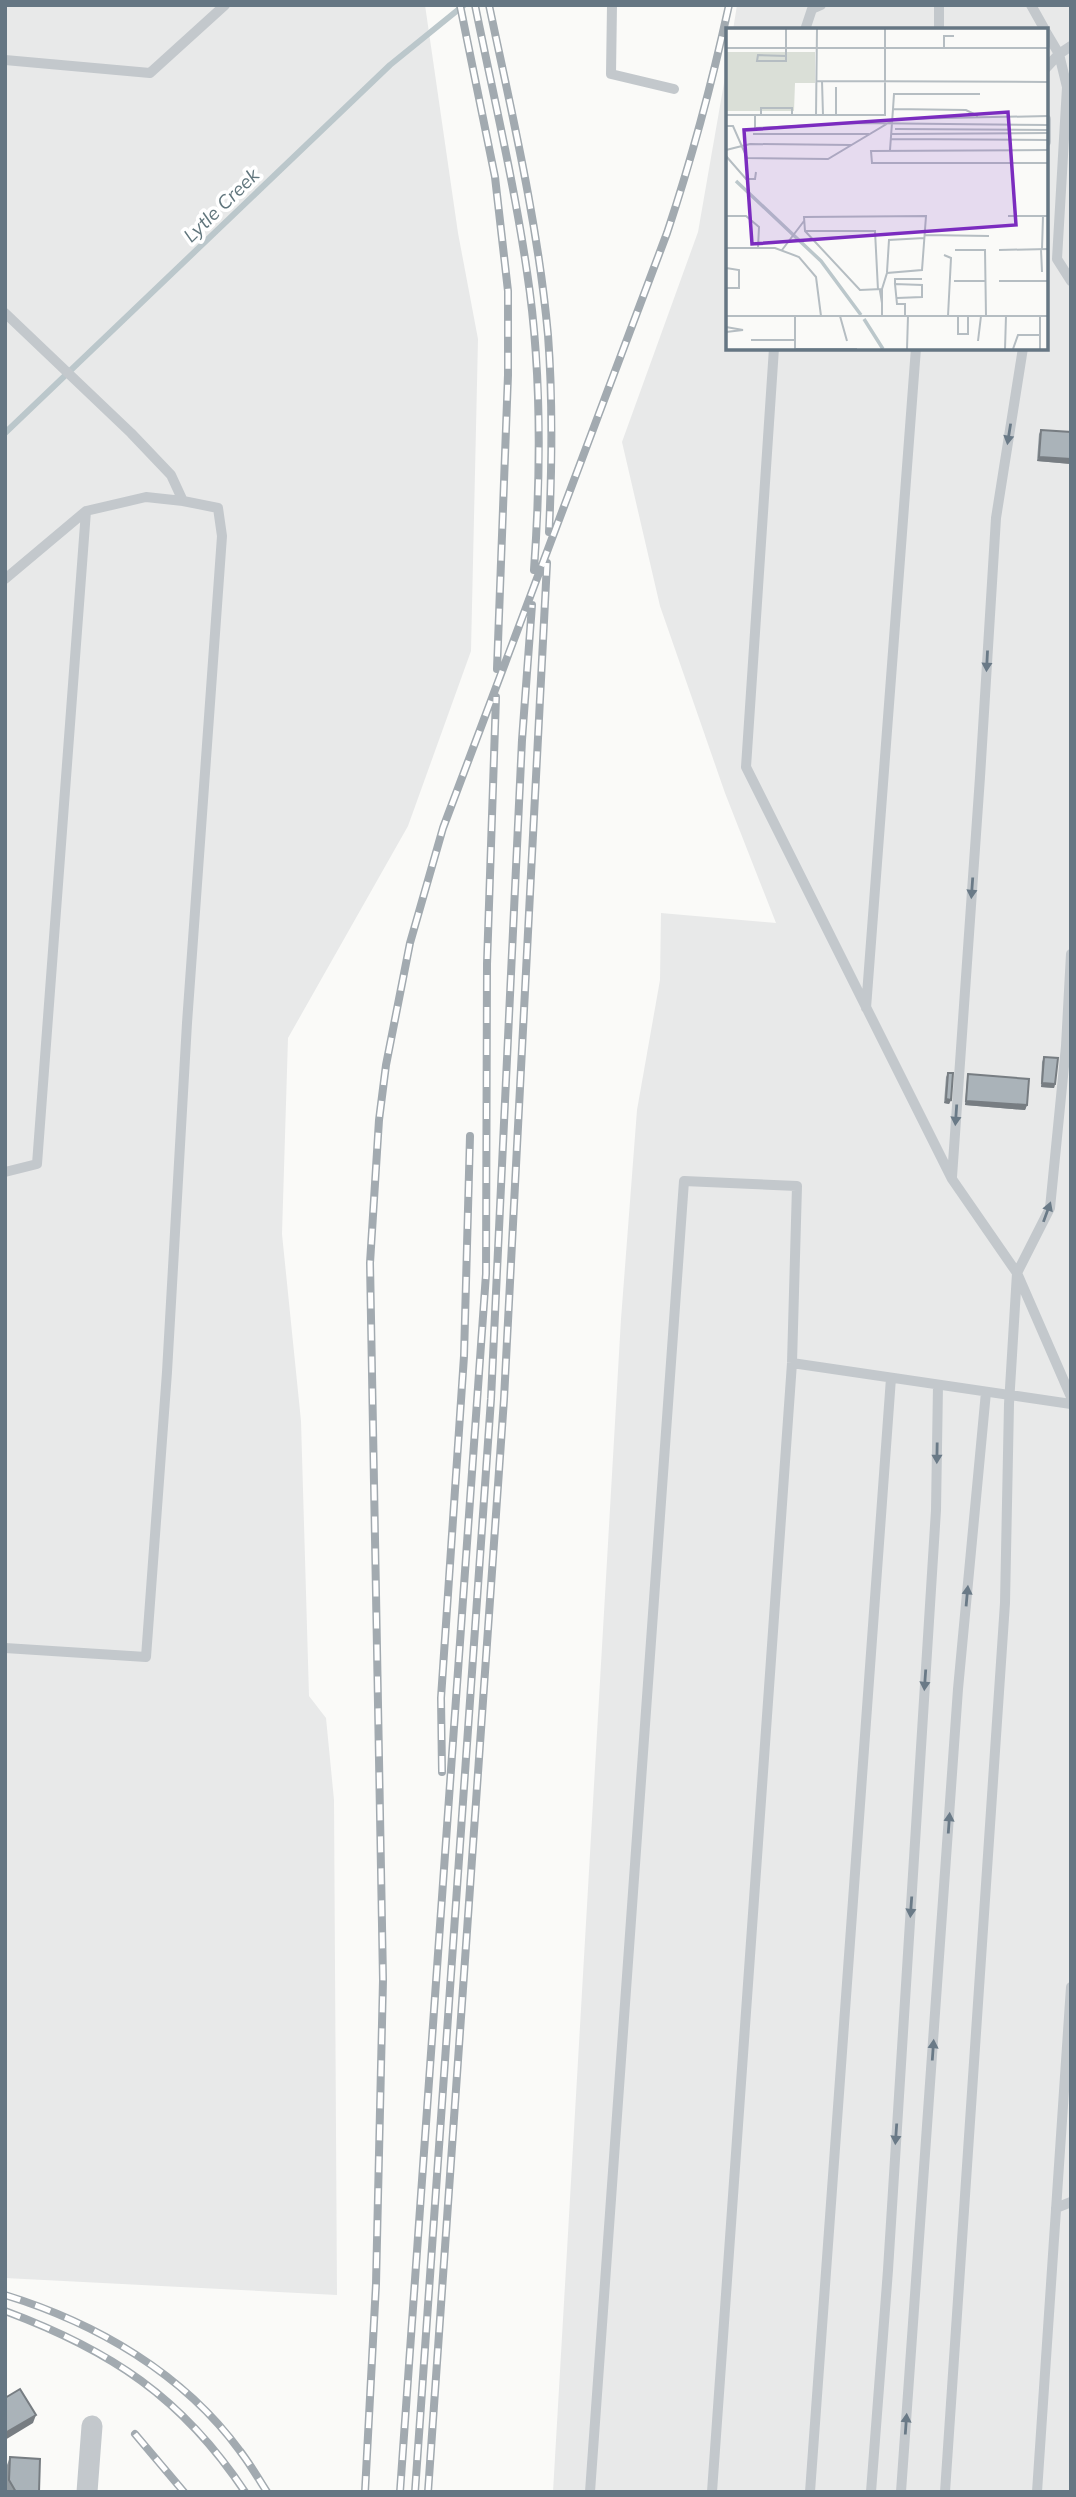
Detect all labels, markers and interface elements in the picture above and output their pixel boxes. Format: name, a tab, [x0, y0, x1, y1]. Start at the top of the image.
inset map	[726, 28, 1048, 350]
water label: Lytle Creek	[178, 162, 265, 247]
one-way arrow	[1003, 424, 1014, 446]
one-way arrow	[981, 650, 992, 672]
one-way arrow	[966, 877, 977, 899]
one-way arrow	[950, 1104, 961, 1126]
one-way arrow	[1041, 1201, 1052, 1222]
one-way arrow	[931, 1442, 943, 1464]
one-way arrow	[962, 1585, 973, 1607]
one-way arrow	[919, 1669, 930, 1691]
one-way arrow	[943, 1812, 954, 1834]
one-way arrow	[905, 1897, 916, 1919]
one-way arrow	[928, 2039, 939, 2061]
one-way arrow	[891, 2124, 902, 2146]
one-way arrow	[901, 2412, 912, 2434]

